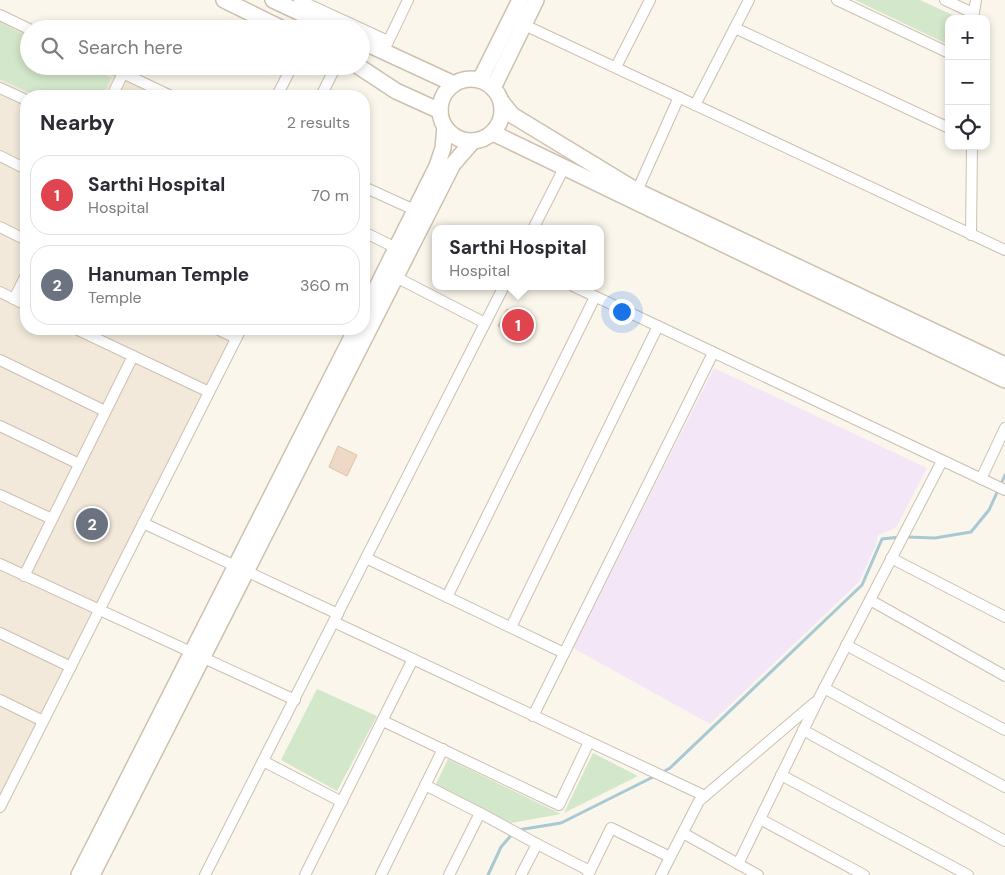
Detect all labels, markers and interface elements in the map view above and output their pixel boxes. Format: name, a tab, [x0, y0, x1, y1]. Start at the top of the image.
map controls	[945, 15, 990, 150]
button: +	[945, 15, 990, 60]
search box	[20, 20, 370, 75]
icon: search	[38, 34, 66, 62]
text: Search here	[78, 35, 183, 60]
button: −	[945, 60, 990, 105]
button: locate	[945, 105, 990, 150]
text: Nearby	[40, 109, 114, 137]
text: 2 results	[287, 112, 350, 133]
text: Sarthi Hospital	[88, 172, 225, 197]
text: 1	[54, 185, 60, 206]
text: 70 m	[311, 185, 349, 206]
text: Hospital	[88, 197, 149, 218]
popup	[432, 225, 604, 290]
text: Sarthi Hospital	[449, 235, 587, 260]
text: Hospital	[449, 260, 510, 281]
text: Hanuman Temple	[88, 262, 249, 287]
text: 2	[52, 275, 62, 296]
text: 360 m	[300, 275, 349, 296]
text: Temple	[88, 287, 142, 308]
your location	[609, 299, 635, 325]
pin: 1	[502, 306, 534, 344]
pin: 2	[76, 505, 108, 543]

